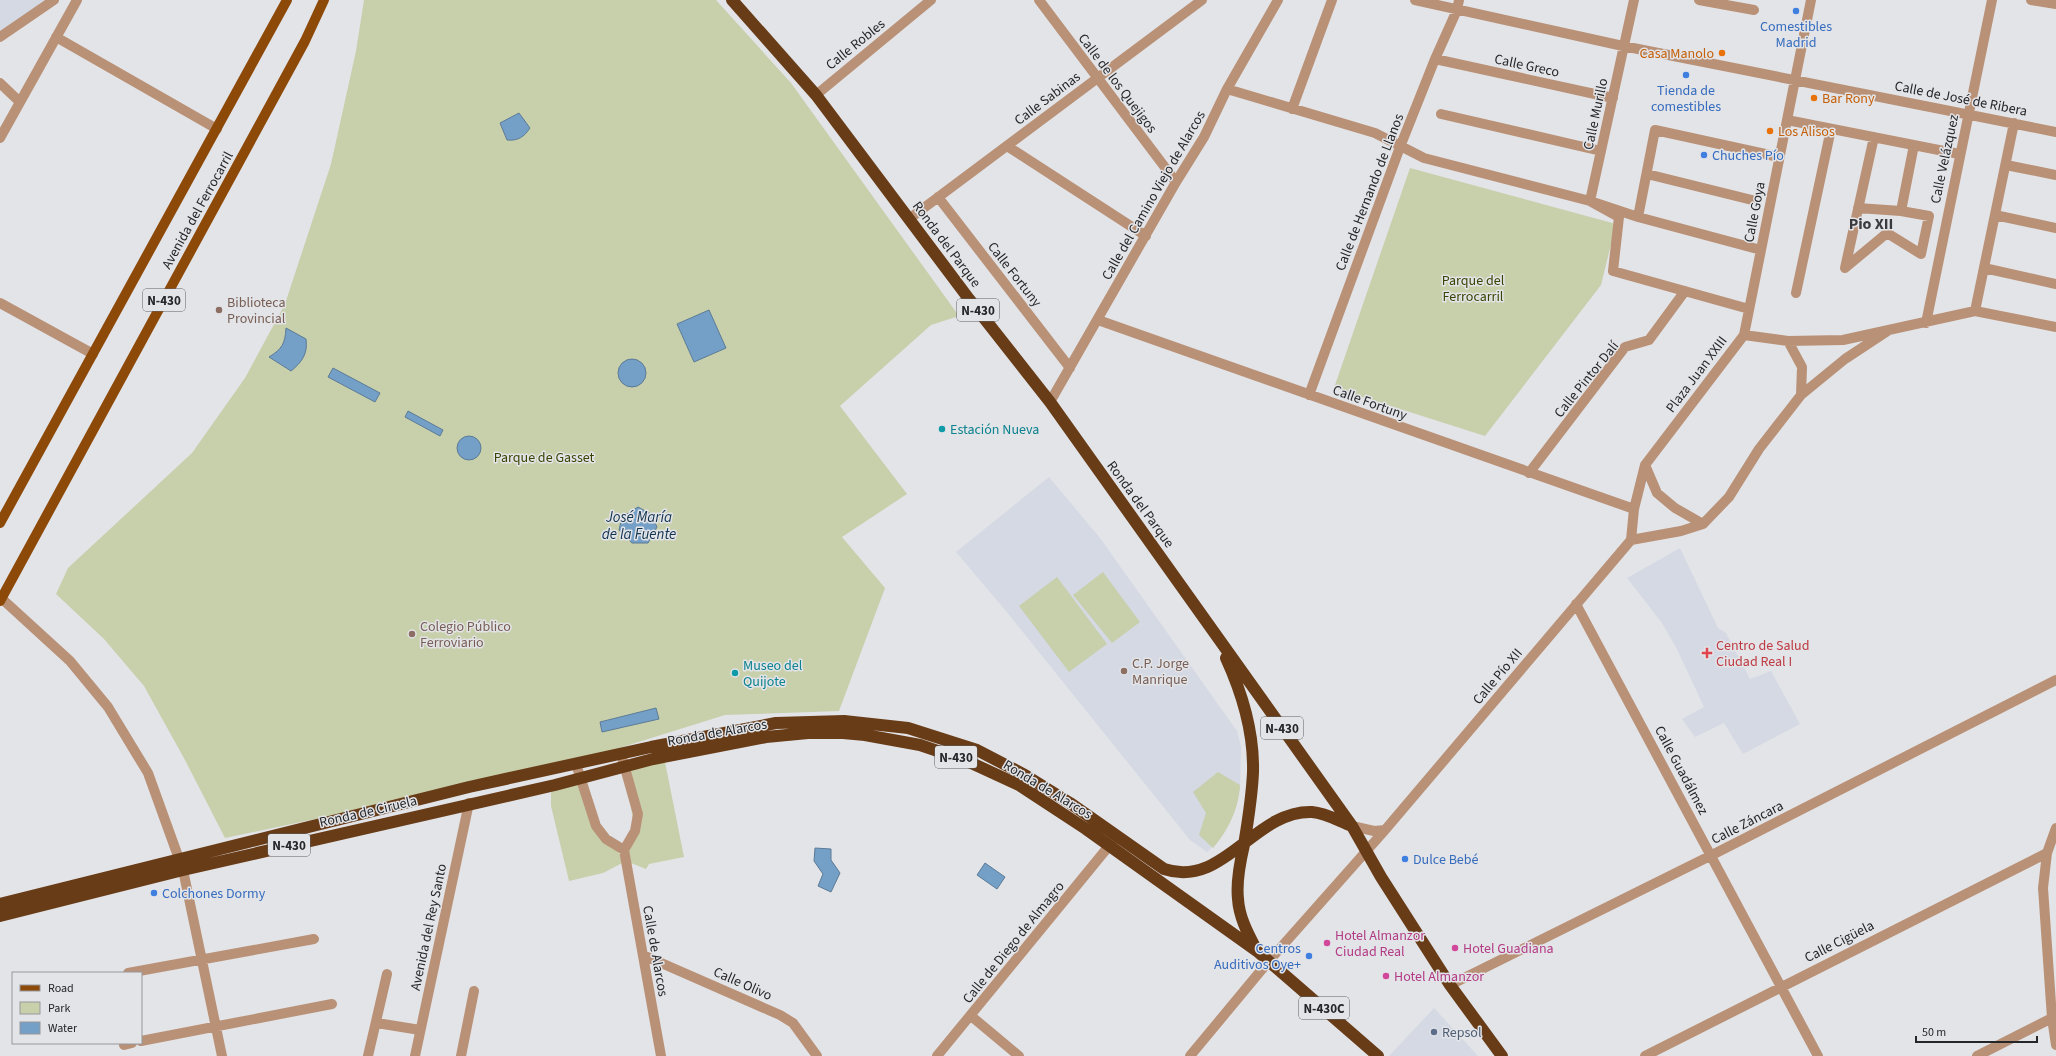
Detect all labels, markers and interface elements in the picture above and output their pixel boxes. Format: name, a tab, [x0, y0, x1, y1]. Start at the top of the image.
marker: Comestibles Madrid	[1791, 6, 1801, 16]
street label: Calle Robles	[822, 14, 890, 75]
place label: Comestibles Madrid	[1760, 17, 1832, 53]
street label: Calle de los Quejigos	[1073, 30, 1161, 138]
place label: Casa Manolo	[1640, 44, 1714, 64]
marker: Casa Manolo	[1717, 48, 1727, 58]
street label: Calle Greco	[1492, 49, 1561, 83]
street label: Calle Sabinas	[1010, 67, 1085, 130]
marker: Tienda de comestibles	[1681, 70, 1691, 80]
street label: Calle de José de Ribera	[1893, 76, 2029, 122]
street label: Calle Murillo	[1579, 77, 1613, 152]
place label: Tienda de comestibles	[1651, 81, 1721, 117]
place label: Bar Rony	[1822, 89, 1875, 109]
marker: Bar Rony	[1809, 93, 1819, 103]
street label: Calle del Camino Viejo de Alarcos	[1097, 107, 1211, 284]
street label: Calle de Hernando de Llanos	[1331, 111, 1409, 274]
street label: Calle Velázquez	[1926, 113, 1964, 206]
place label: Los Alisos	[1778, 122, 1835, 142]
marker: Los Alisos	[1765, 126, 1775, 136]
place label: Chuches Pío	[1712, 146, 1784, 166]
street label: Avenida del Ferrocarril	[157, 148, 239, 273]
marker: Chuches Pío	[1699, 150, 1709, 160]
street label: Calle Goya	[1739, 180, 1771, 244]
street label: Ronda del Parque	[907, 197, 985, 292]
district label: Pio XII	[1849, 213, 1893, 235]
street label: Calle Fortuny	[982, 238, 1046, 312]
park label: Parque del Ferrocarril	[1442, 271, 1505, 307]
road number: N-430	[143, 289, 185, 311]
place label: Biblioteca Provincial	[227, 293, 286, 329]
road number: N-430	[957, 299, 999, 321]
marker: Biblioteca Provincial	[214, 305, 224, 315]
street label: Plaza Juan XXIII	[1661, 332, 1732, 417]
street label: Calle Pintor Dalí	[1550, 337, 1624, 422]
street label: Calle Fortuny	[1330, 380, 1410, 426]
place label: Estación Nueva	[950, 420, 1039, 440]
marker: Estación Nueva	[937, 424, 947, 434]
park label: Parque de Gasset	[494, 448, 595, 468]
street label: Ronda del Parque	[1102, 457, 1179, 552]
water label: José María de la Fuente	[602, 507, 676, 545]
place label: Colegio Público Ferroviario	[420, 617, 511, 653]
marker: Colegio Público Ferroviario	[407, 629, 417, 639]
place label: Centro de Salud Ciudad Real I	[1716, 636, 1809, 672]
street label: Calle Pío XII	[1468, 644, 1527, 709]
marker: Centro de Salud Ciudad Real I	[1701, 647, 1713, 659]
place label: C.P. Jorge Manrique	[1132, 654, 1189, 690]
place label: Museo del Quijote	[743, 656, 803, 692]
marker: C.P. Jorge Manrique	[1119, 666, 1129, 676]
marker: Museo del Quijote	[730, 668, 740, 678]
street label: Ronda de Alarcos	[666, 714, 769, 752]
road number: N-430	[1261, 717, 1303, 739]
street label: Calle Guadálmez	[1649, 722, 1713, 819]
road number: N-430	[935, 746, 977, 768]
street label: Ronda de Alarcos	[999, 755, 1096, 824]
street label: Ronda de Ciruela	[317, 791, 419, 833]
street label: Calle Záncara	[1708, 796, 1787, 850]
road number: N-430	[268, 834, 310, 856]
place label: Dulce Bebé	[1413, 850, 1479, 870]
marker: Dulce Bebé	[1400, 854, 1410, 864]
street label: Avenida del Rey Santo	[406, 862, 452, 992]
street label: Calle de Diego de Almagro	[958, 877, 1069, 1008]
place label: Colchones Dormy	[162, 884, 266, 904]
marker: Colchones Dormy	[149, 888, 159, 898]
street label: Calle de Alarcos	[637, 904, 673, 998]
street label: Calle Cigüela	[1801, 916, 1878, 968]
place label: Hotel Almanzor Ciudad Real	[1335, 926, 1425, 962]
marker: Hotel Almanzor Ciudad Real	[1322, 938, 1332, 948]
place label: Centros Auditivos Oye+	[1214, 939, 1301, 975]
place label: Hotel Guadiana	[1463, 939, 1554, 959]
marker: Hotel Guadiana	[1450, 943, 1460, 953]
marker: Centros Auditivos Oye+	[1304, 951, 1314, 961]
street label: Calle Olivo	[710, 962, 775, 1006]
place label: Hotel Almanzor	[1394, 967, 1484, 987]
marker: Hotel Almanzor	[1381, 971, 1391, 981]
legend	[12, 972, 142, 1044]
text: Road	[48, 980, 74, 997]
road number: N-430C	[1299, 997, 1349, 1019]
text: Park	[48, 1000, 70, 1017]
scale bar	[1916, 1018, 2037, 1044]
text: Water	[48, 1020, 78, 1037]
place label: Repsol	[1442, 1023, 1482, 1043]
text: 50 m	[1922, 1024, 1946, 1041]
marker: Repsol	[1429, 1027, 1439, 1037]

